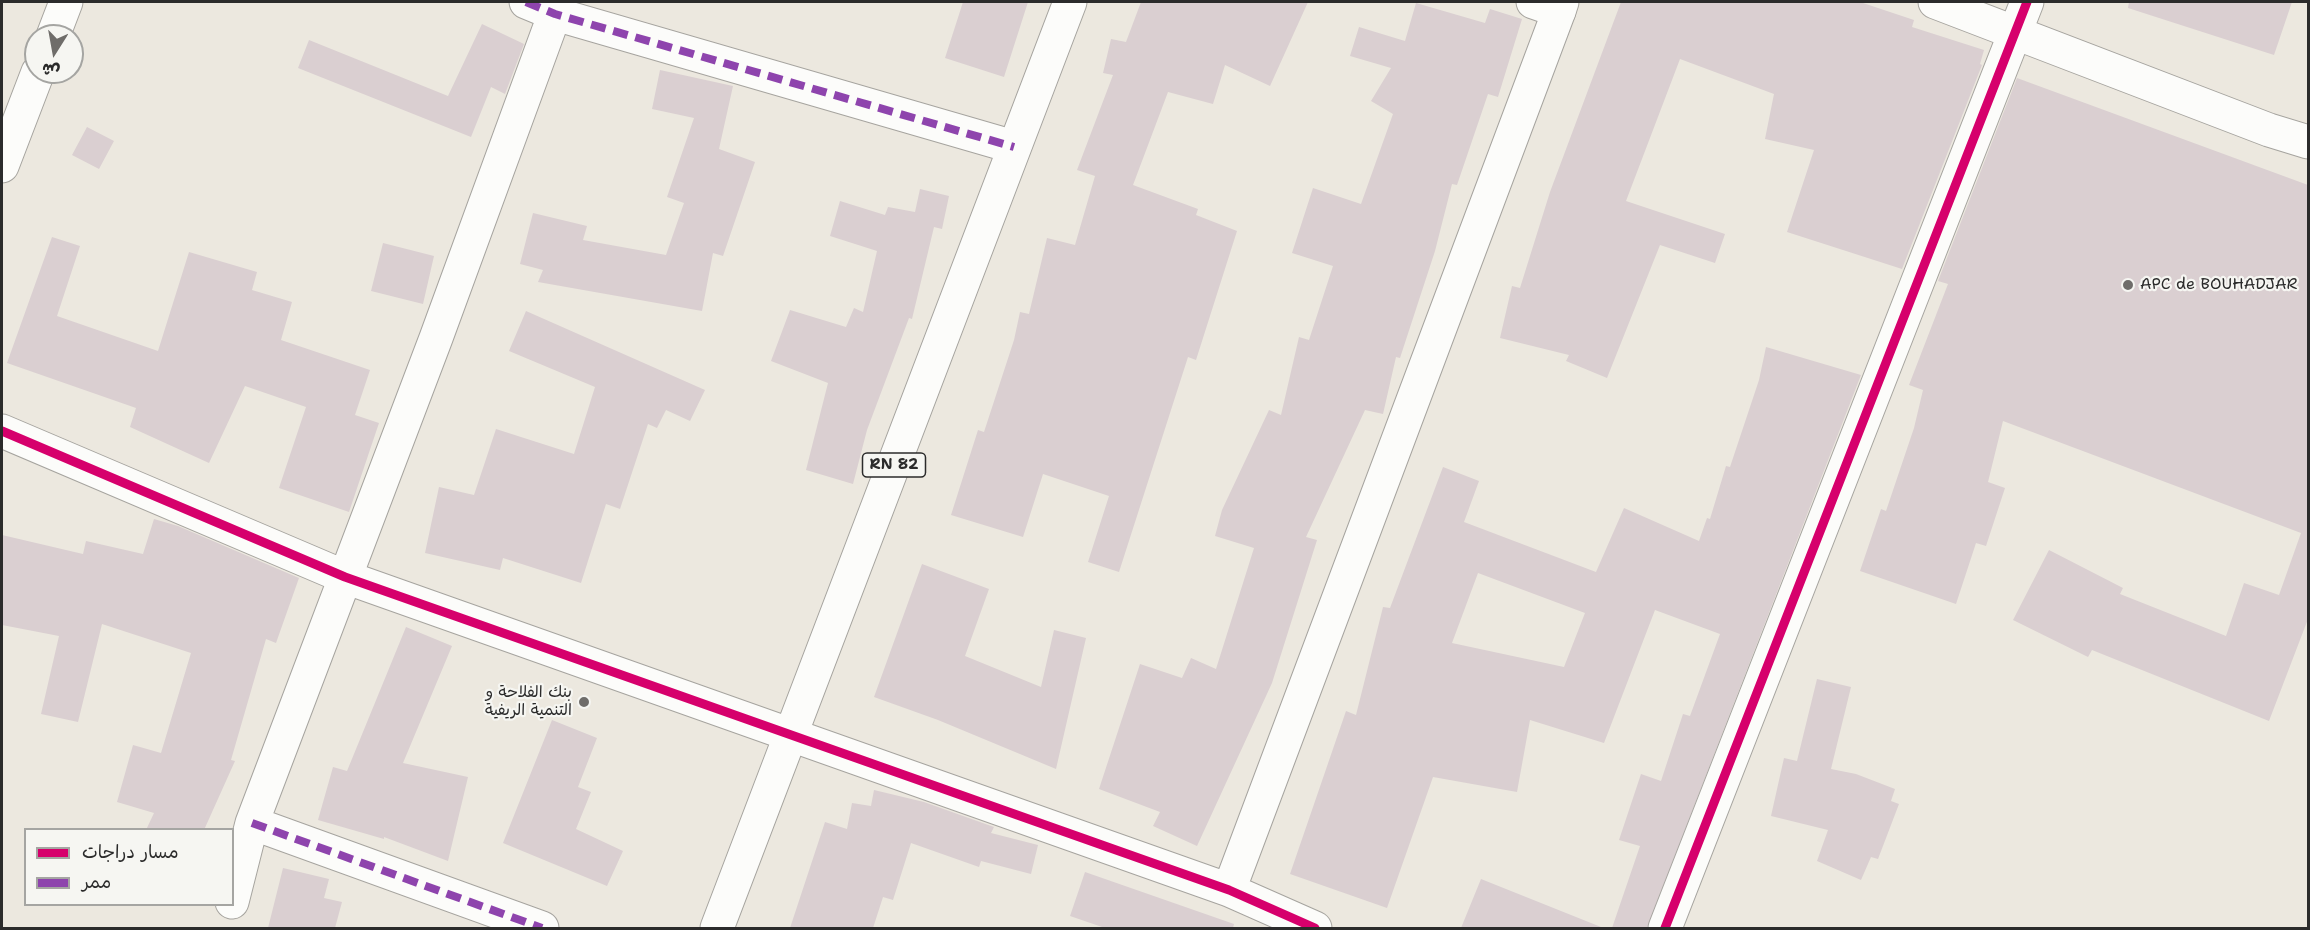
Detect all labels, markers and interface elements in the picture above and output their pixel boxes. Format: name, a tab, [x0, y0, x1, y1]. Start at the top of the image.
north arrow	[24, 24, 84, 84]
text: ش	[40, 58, 62, 82]
place label: APC de BOUHADJAR	[2140, 275, 2298, 295]
marker: APC de BOUHADJAR	[2121, 278, 2135, 292]
road number: RN 82	[862, 453, 926, 477]
place label: بنك الفلاحة و التنمية الريفية	[485, 683, 572, 721]
marker: بنك الفلاحة و التنمية الريفية	[577, 695, 591, 709]
legend	[24, 828, 234, 906]
text: مسار دراجات	[82, 840, 179, 864]
text: ممر	[82, 870, 111, 894]

